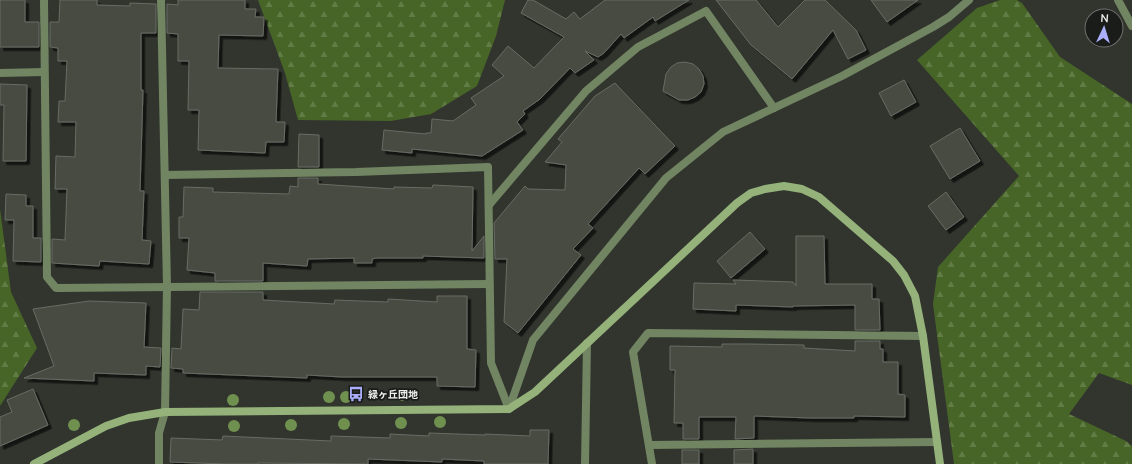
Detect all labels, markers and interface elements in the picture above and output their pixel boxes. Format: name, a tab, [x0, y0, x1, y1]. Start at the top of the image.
north arrow	[1084, 8, 1124, 48]
text: N	[1100, 11, 1109, 26]
bus stop icon: 緑ヶ丘団地	[347, 385, 365, 403]
place label: 緑ヶ丘団地	[368, 388, 418, 402]

